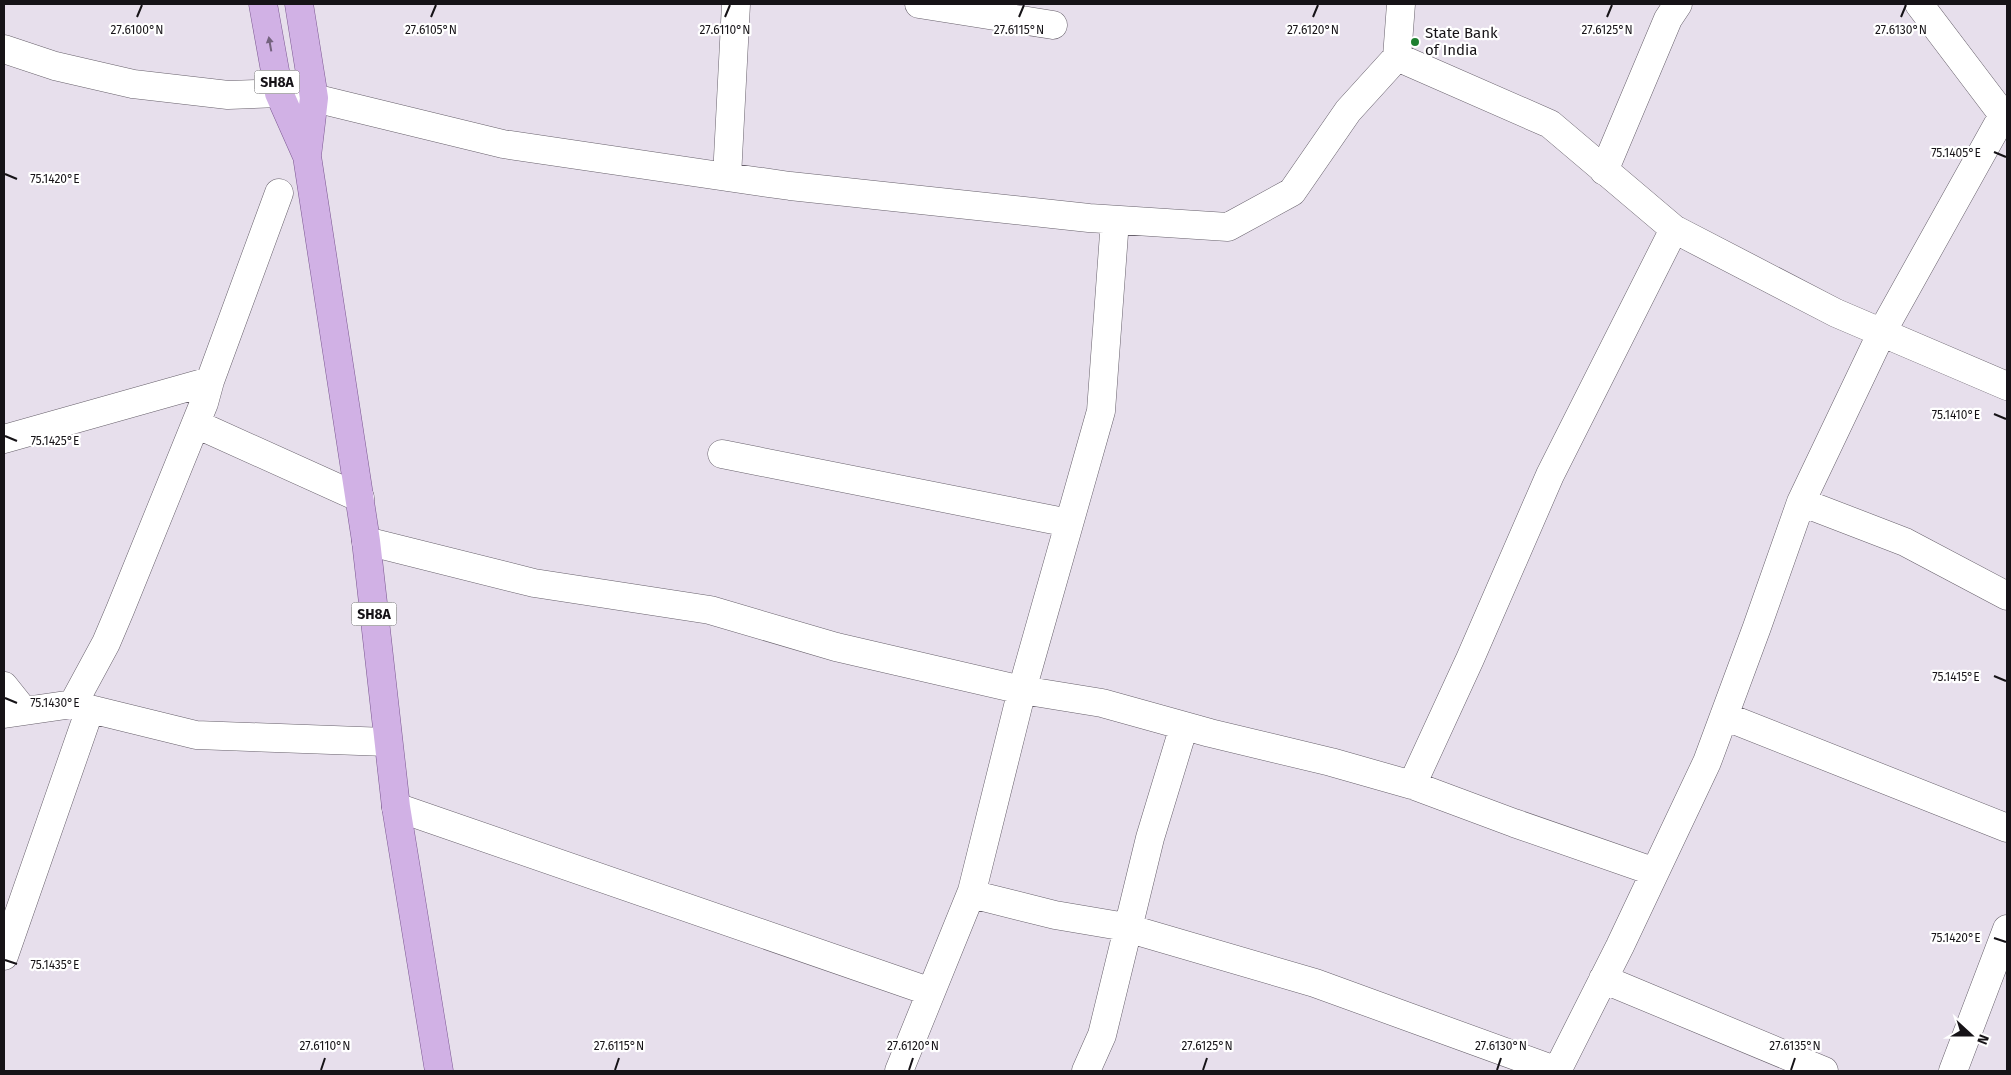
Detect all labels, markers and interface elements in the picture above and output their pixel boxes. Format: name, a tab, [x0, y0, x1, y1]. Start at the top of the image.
text: 27.6100°N	[111, 23, 163, 37]
text: 27.6105°N	[405, 23, 457, 37]
text: 27.6110°N	[699, 23, 751, 37]
text: 27.6115°N	[994, 23, 1044, 37]
text: 27.6120°N	[1287, 23, 1339, 37]
text: 27.6125°N	[1581, 23, 1633, 37]
text: 27.6130°N	[1875, 23, 1927, 37]
place label: State Bank of India	[1425, 24, 1498, 59]
one-way arrow	[266, 36, 274, 52]
marker: State Bank of India	[1409, 36, 1421, 48]
road number: SH8A	[254, 70, 300, 94]
text: 75.1405°E	[1931, 146, 1981, 160]
text: 75.1420°E	[30, 172, 80, 186]
text: 75.1410°E	[1932, 408, 1980, 422]
text: 75.1425°E	[31, 434, 79, 448]
road number: SH8A	[352, 602, 396, 626]
text: 75.1415°E	[1932, 670, 1980, 684]
text: 75.1430°E	[30, 696, 80, 710]
text: 75.1420°E	[1931, 931, 1981, 945]
text: 75.1435°E	[31, 958, 79, 972]
north arrow	[1946, 1010, 1996, 1060]
text: N	[1973, 1032, 1992, 1047]
text: 27.6110°N	[299, 1039, 351, 1053]
text: 27.6115°N	[594, 1039, 644, 1053]
text: 27.6120°N	[887, 1039, 939, 1053]
text: 27.6125°N	[1181, 1039, 1233, 1053]
text: 27.6130°N	[1475, 1039, 1527, 1053]
text: 27.6135°N	[1769, 1039, 1821, 1053]

